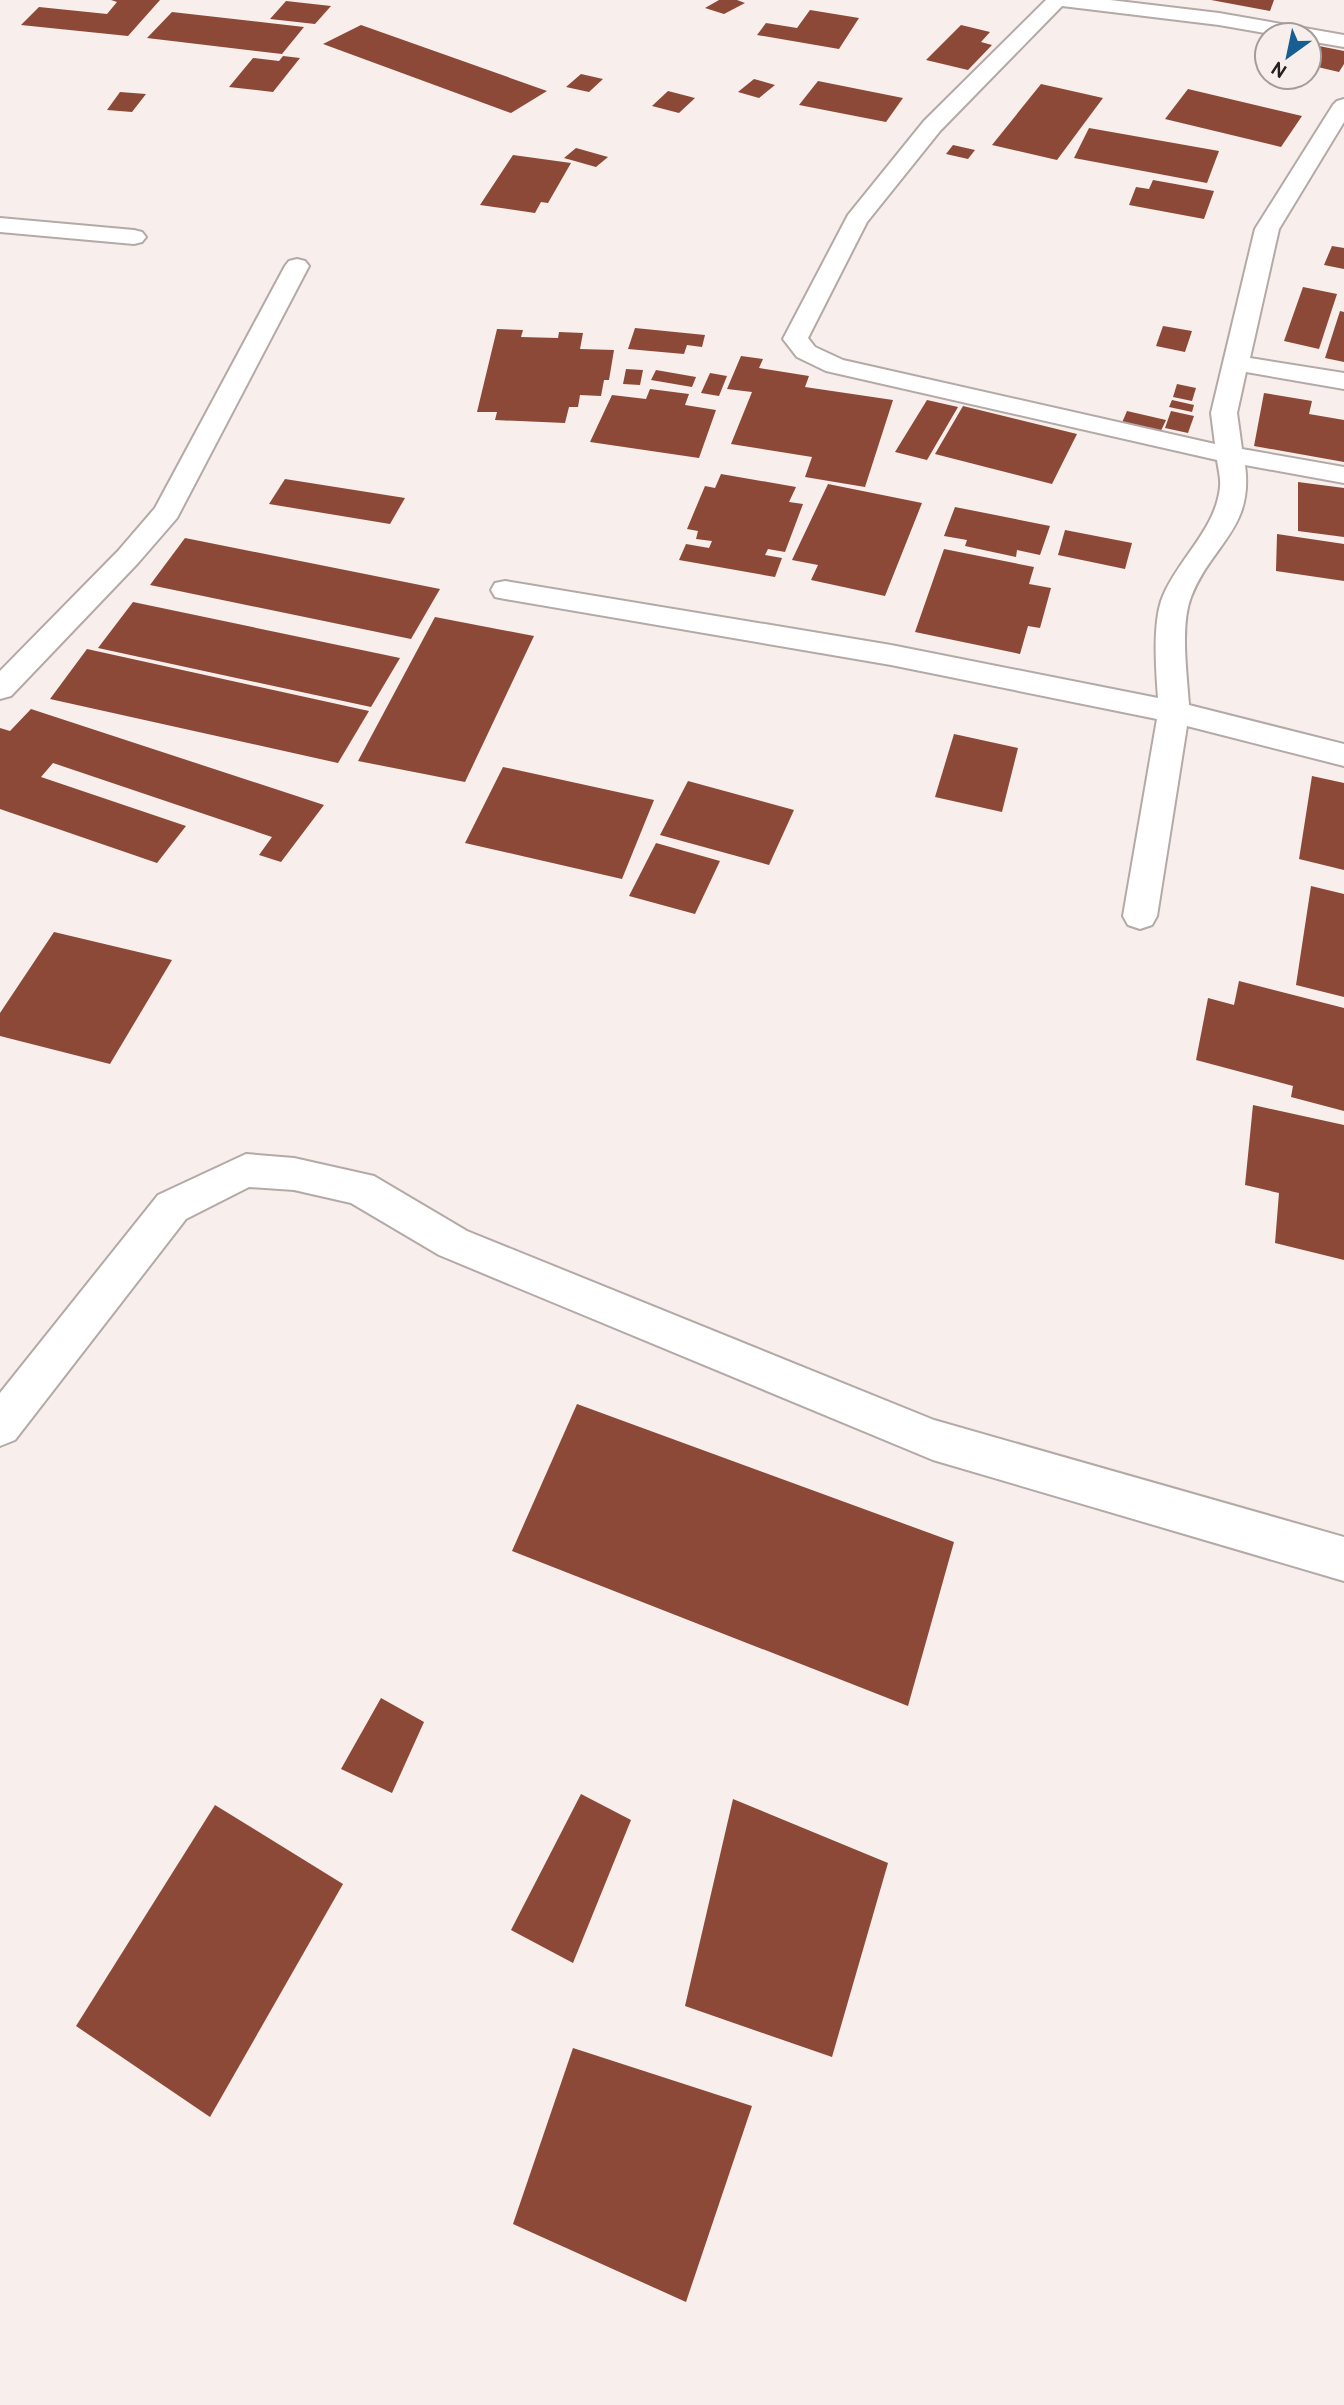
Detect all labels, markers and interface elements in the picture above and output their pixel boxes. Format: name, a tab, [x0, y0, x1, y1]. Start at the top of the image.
north arrow	[1253, 21, 1323, 91]
text: N	[1268, 55, 1292, 82]

